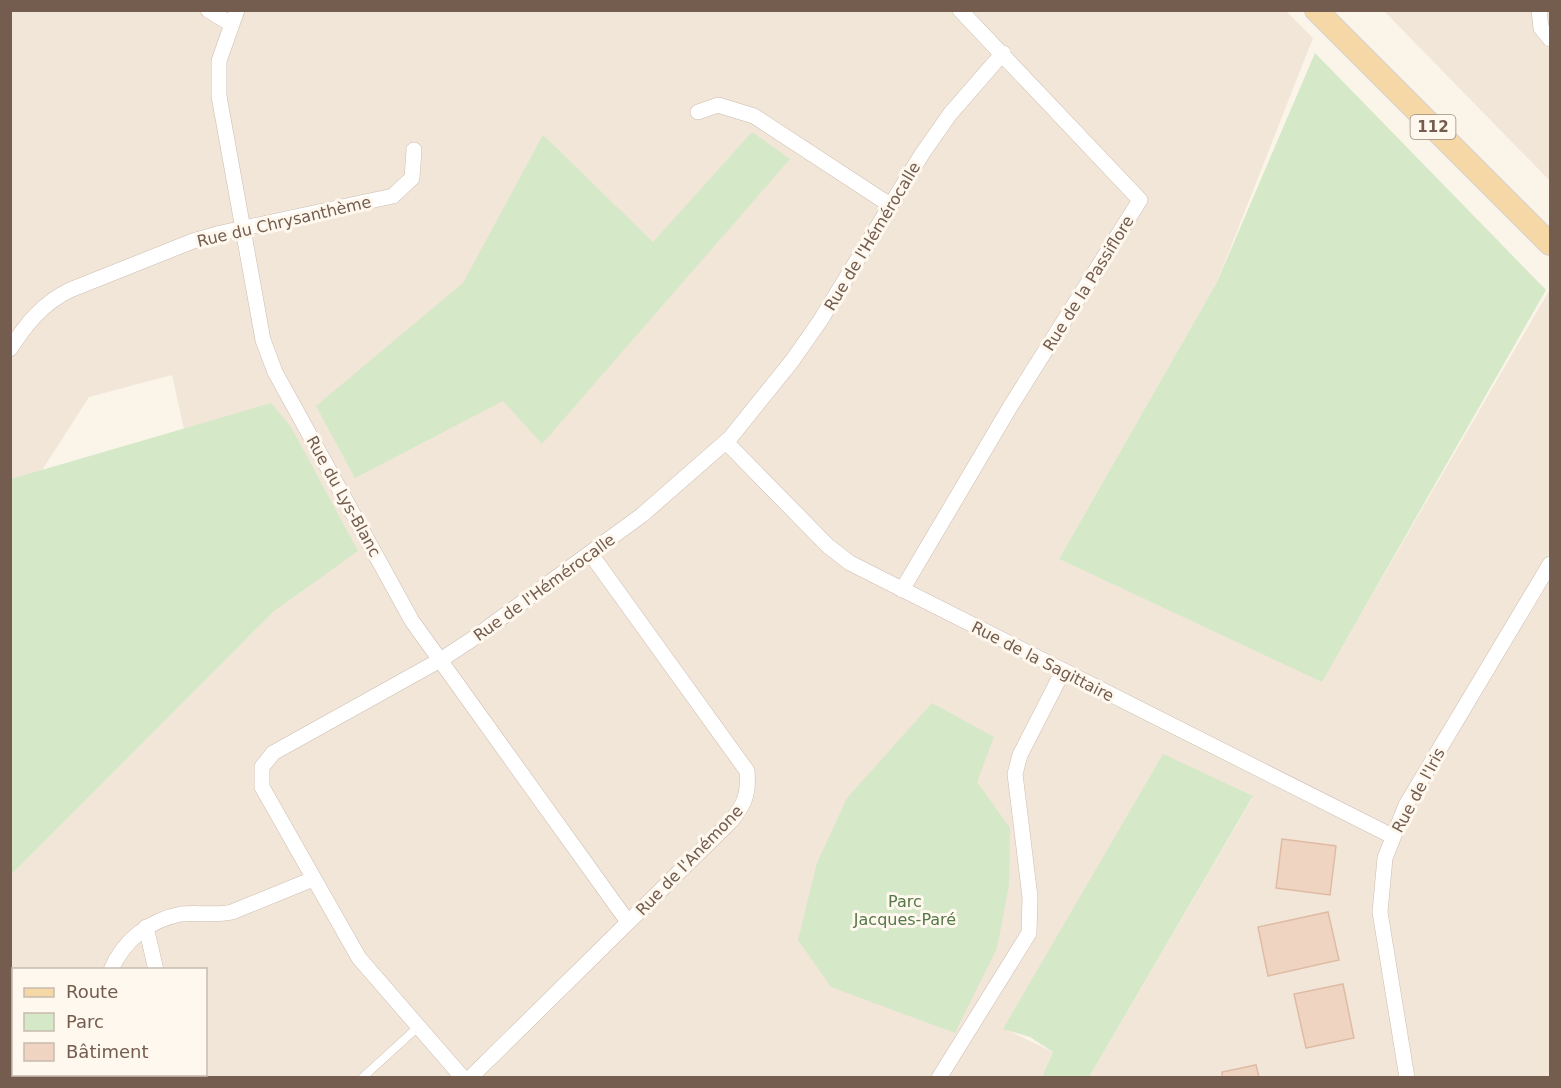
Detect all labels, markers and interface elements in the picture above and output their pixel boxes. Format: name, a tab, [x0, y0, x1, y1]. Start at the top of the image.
road number: 112	[1410, 115, 1456, 139]
street label: Rue de l'Hémérocalle	[820, 158, 924, 314]
street label: Rue du Chrysanthème	[195, 192, 373, 251]
street label: Rue de la Passiflore	[1039, 212, 1138, 354]
street label: Rue du Lys-Blanc	[302, 432, 385, 560]
street label: Rue de l'Hémérocalle	[470, 530, 619, 645]
street label: Rue de la Sagittaire	[968, 617, 1117, 706]
street label: Rue de l'Iris	[1388, 745, 1449, 836]
street label: Rue de l'Anémone	[632, 801, 747, 919]
park label: Parc Jacques-Paré	[853, 892, 956, 929]
legend	[12, 968, 207, 1076]
text: Route	[66, 981, 118, 1002]
text: Parc	[66, 1011, 104, 1032]
text: Bâtiment	[66, 1041, 149, 1062]

